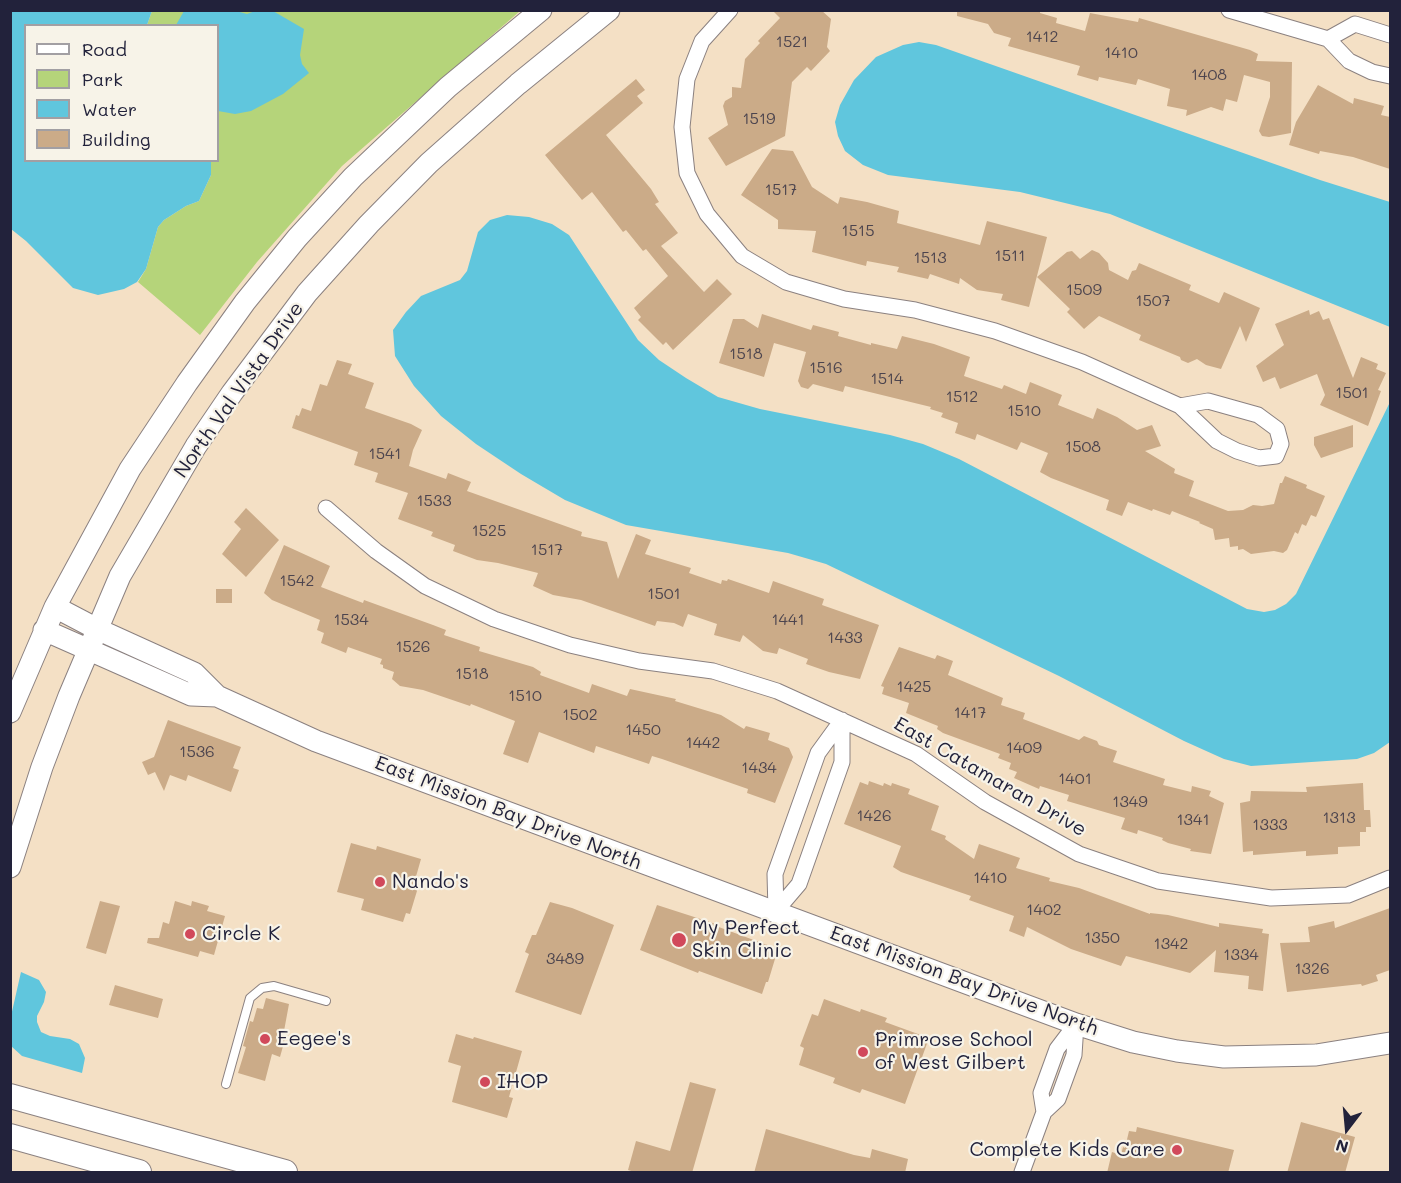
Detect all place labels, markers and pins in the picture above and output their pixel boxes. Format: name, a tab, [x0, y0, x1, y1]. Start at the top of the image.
place label: Nando's	[392, 870, 469, 894]
marker: Nando's	[373, 875, 387, 889]
place label: My Perfect Skin Clinic	[692, 916, 800, 963]
place label: Circle K	[202, 922, 280, 946]
marker: Circle K	[183, 927, 197, 941]
marker: My Perfect Skin Clinic	[670, 931, 688, 949]
place label: Eegee's	[277, 1027, 351, 1051]
place label: Primrose School of West Gilbert	[875, 1028, 1033, 1075]
marker: Eegee's	[258, 1032, 272, 1046]
marker: Primrose School of West Gilbert	[856, 1045, 870, 1059]
place label: IHOP	[497, 1070, 548, 1094]
marker: IHOP	[478, 1075, 492, 1089]
place label: Complete Kids Care	[969, 1138, 1165, 1162]
marker: Complete Kids Care	[1170, 1143, 1184, 1157]

